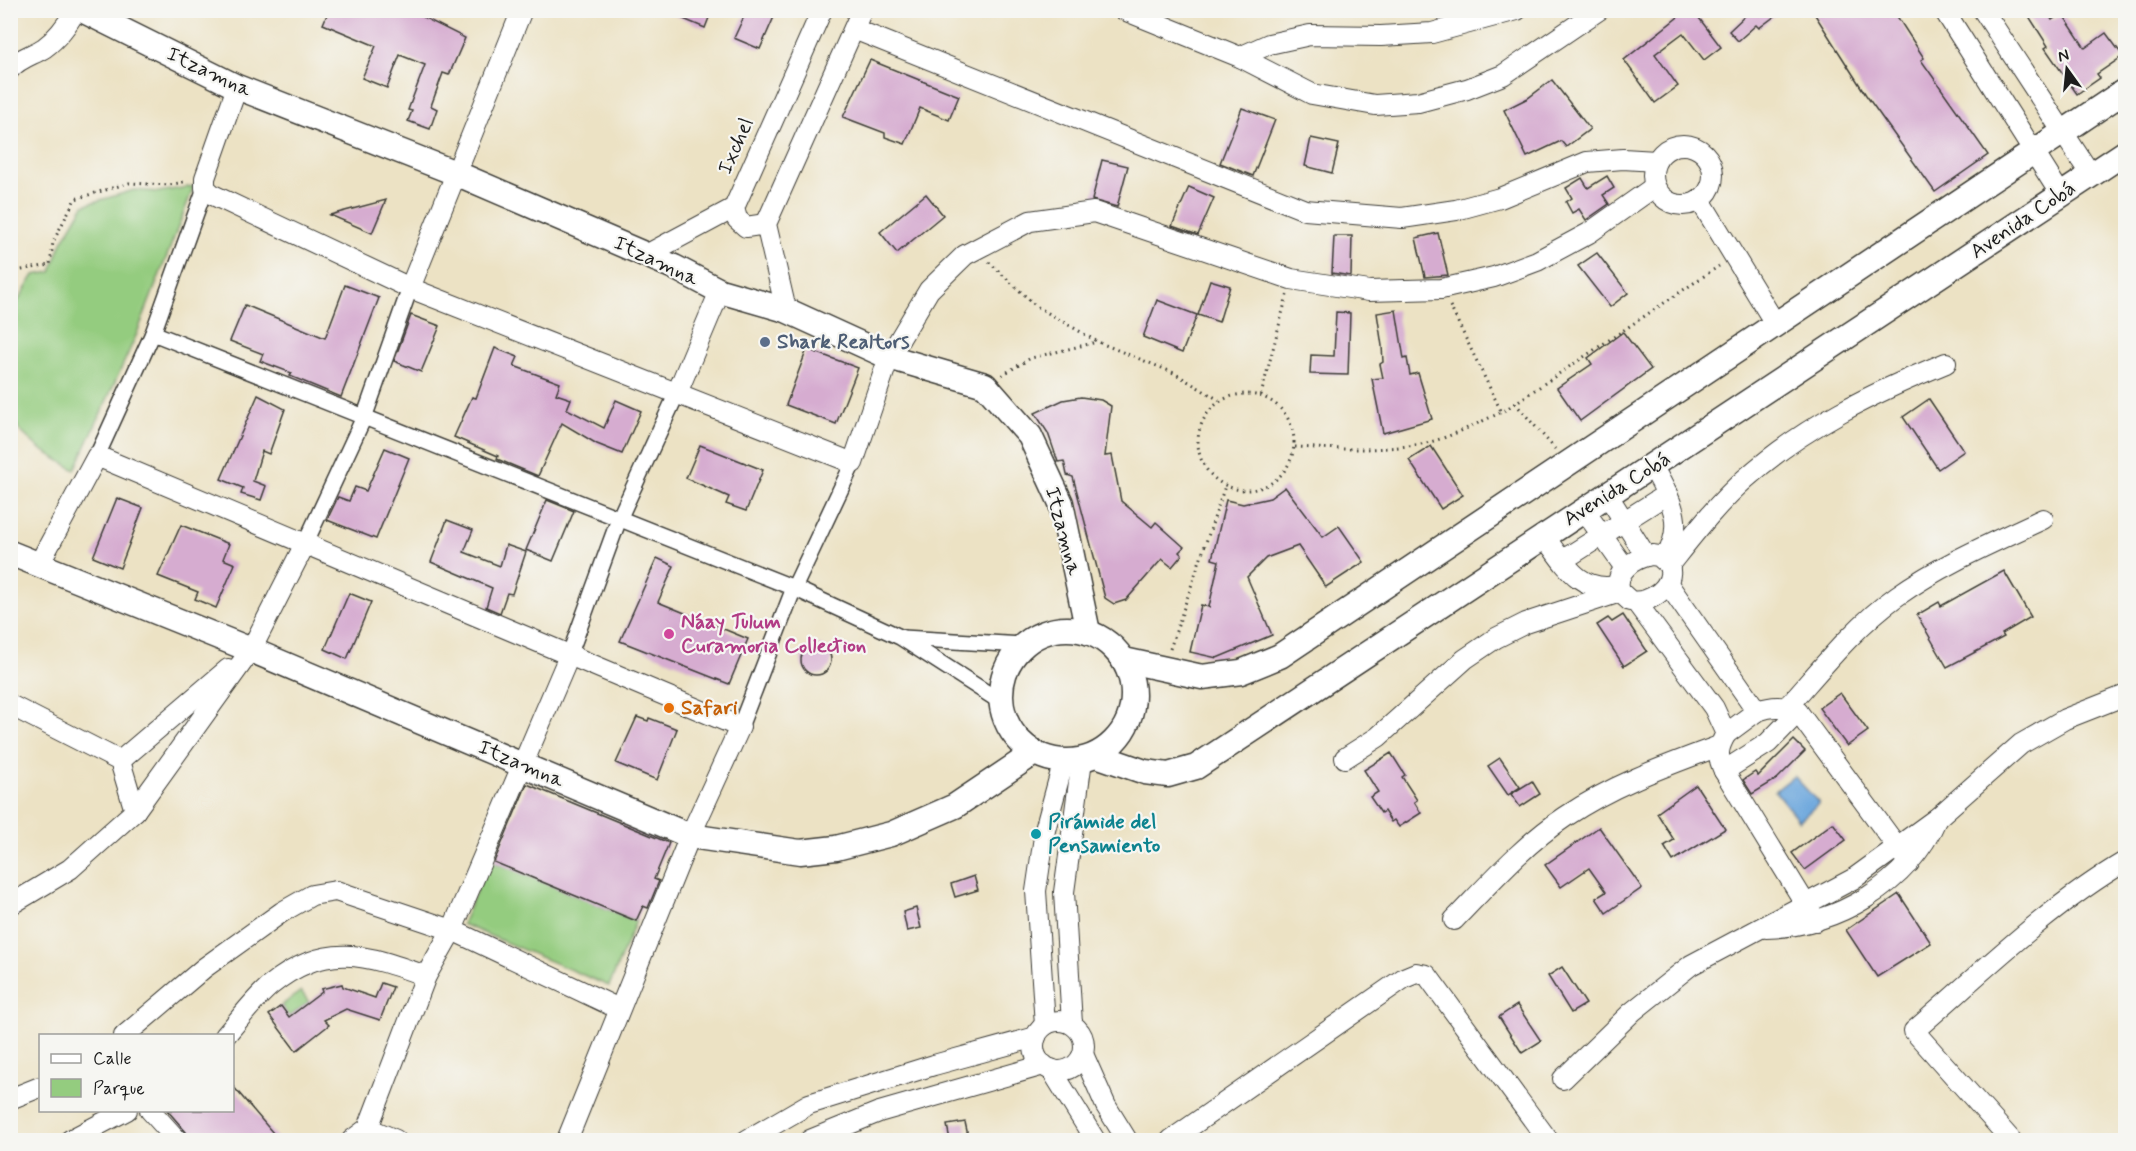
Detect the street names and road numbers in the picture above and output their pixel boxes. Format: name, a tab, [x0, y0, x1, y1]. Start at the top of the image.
street label: Itzamna	[162, 40, 256, 104]
street label: Ixchel	[711, 113, 761, 179]
street label: Avenida Cobá	[1965, 174, 2081, 266]
street label: Itzamna	[609, 229, 703, 293]
street label: Avenida Cobá	[1558, 445, 1676, 533]
street label: Itzamna	[1038, 484, 1088, 579]
street label: Itzamna	[474, 733, 568, 795]

